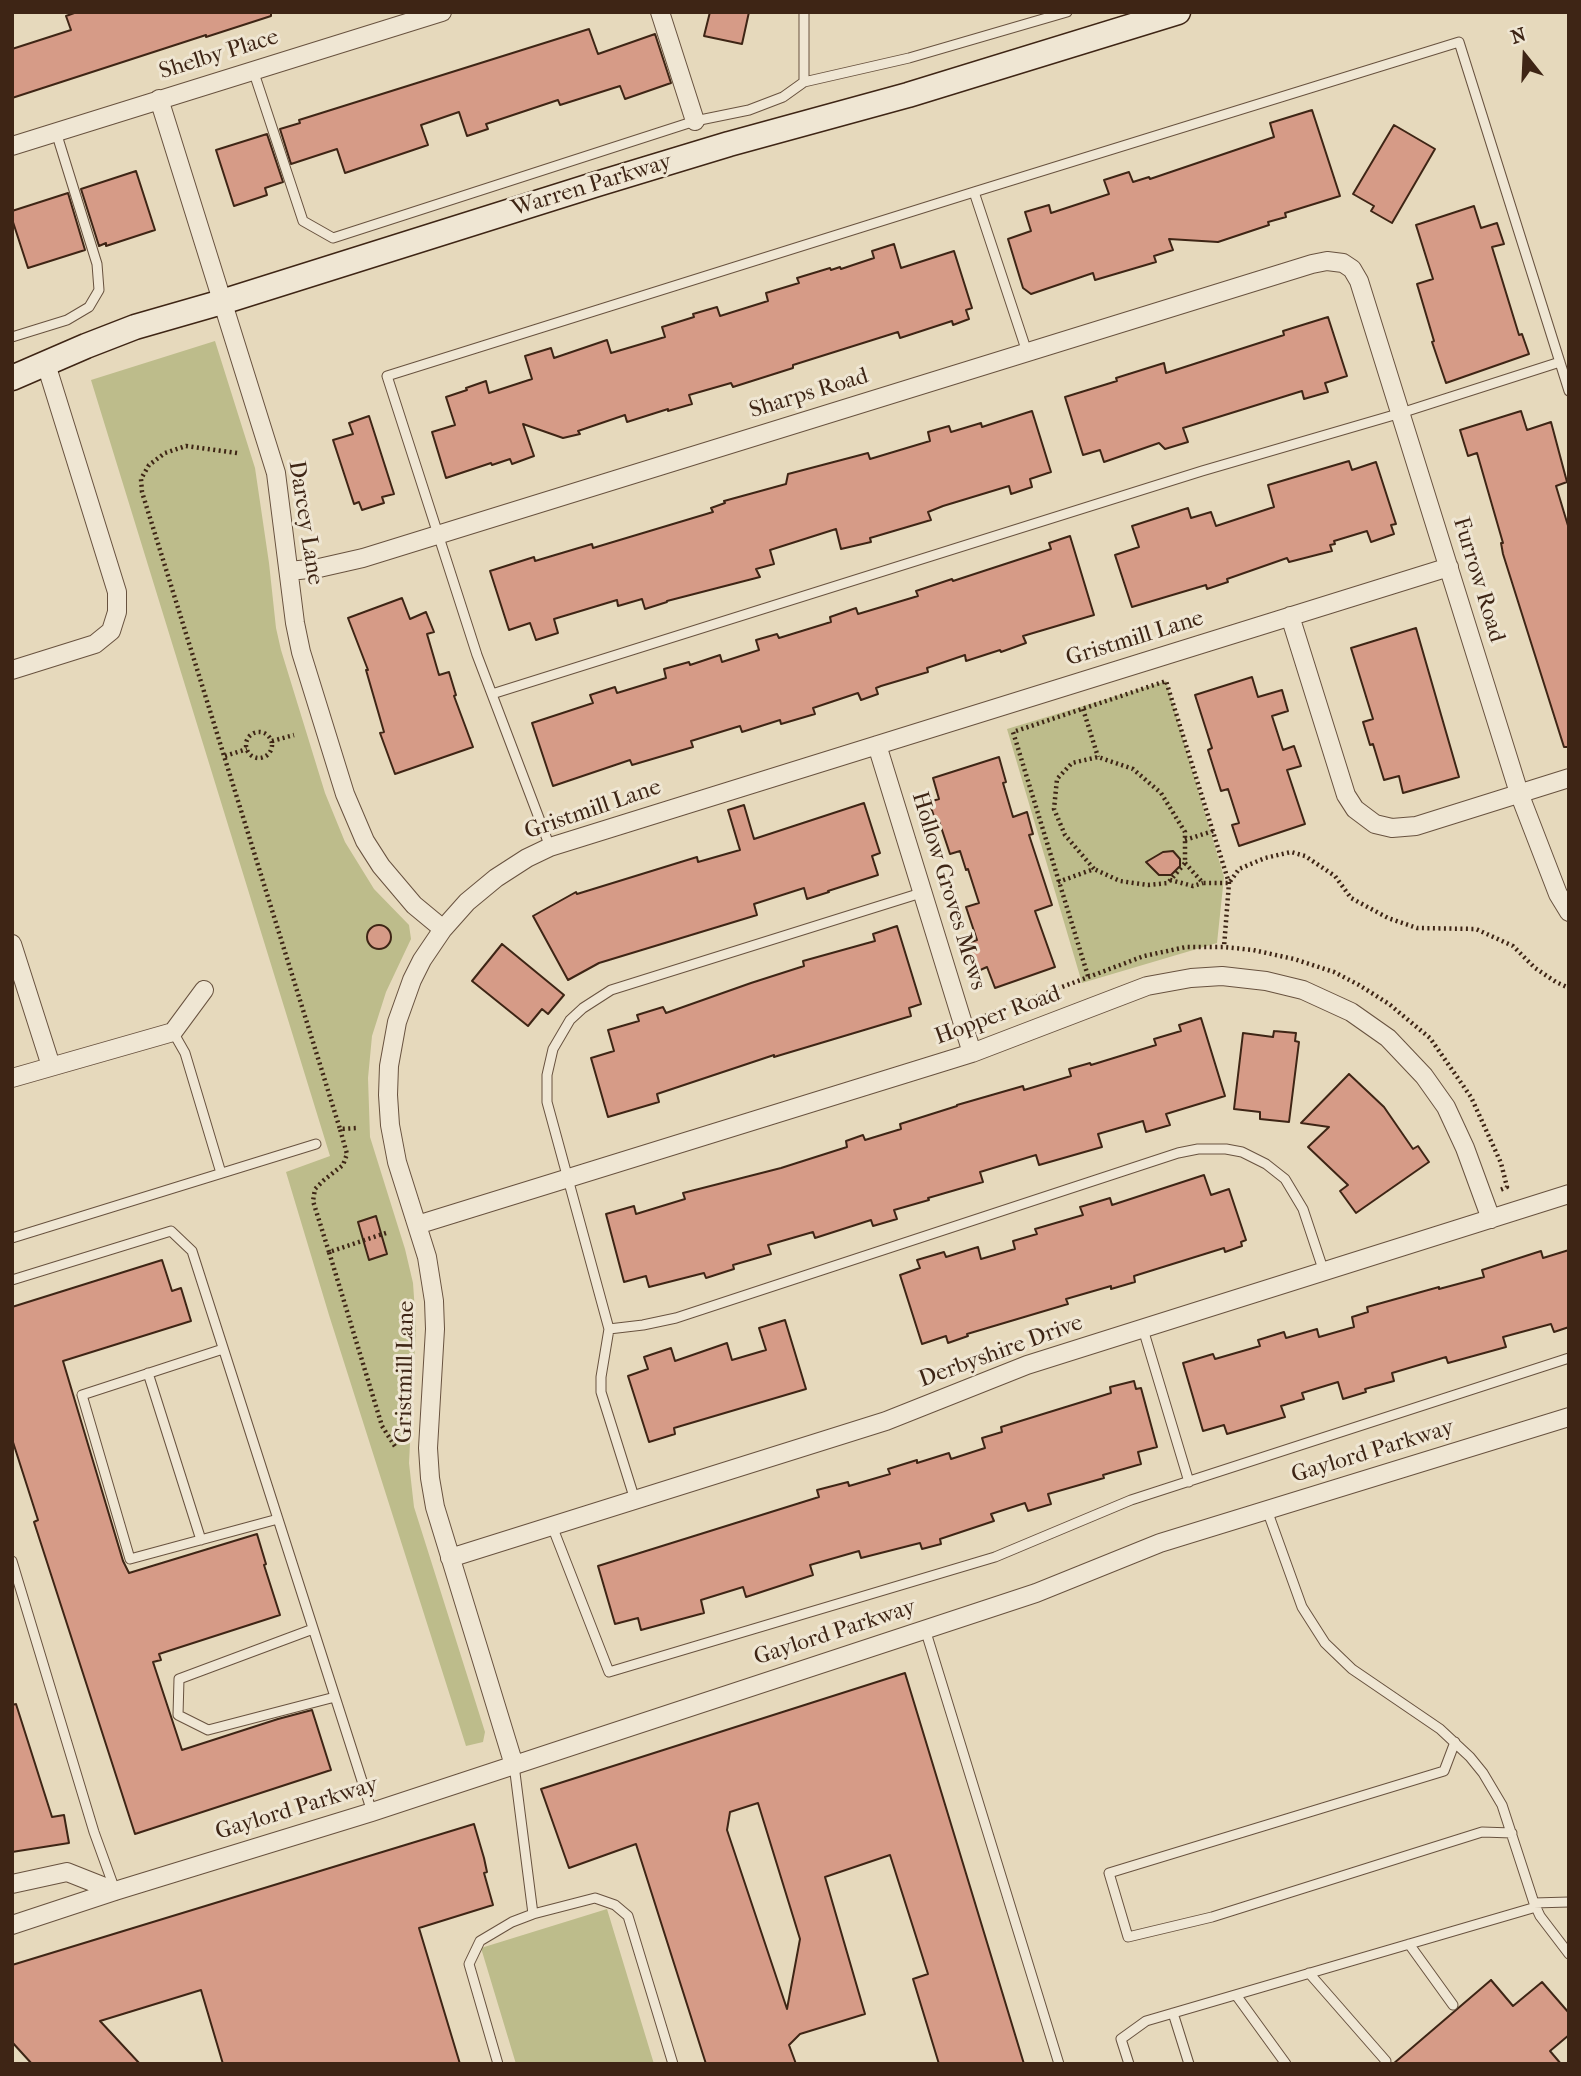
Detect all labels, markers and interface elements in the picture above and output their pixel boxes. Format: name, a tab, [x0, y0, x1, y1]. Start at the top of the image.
north arrow	[1490, 21, 1560, 91]
text: N	[1508, 23, 1529, 49]
street label: Shelby Place	[156, 24, 282, 86]
street label: Warren Parkway	[509, 149, 675, 223]
street label: Sharps Road	[746, 363, 872, 425]
street label: Darcey Lane	[282, 459, 328, 587]
street label: Furrow Road	[1446, 514, 1510, 646]
street label: Gristmill Lane	[1063, 605, 1207, 673]
street label: Gristmill Lane	[521, 774, 665, 846]
street label: Hollow Groves Mews	[905, 789, 991, 993]
street label: Hopper Road	[931, 980, 1065, 1052]
street label: Gristmill Lane	[391, 1301, 421, 1443]
street label: Derbyshire Drive	[915, 1310, 1087, 1394]
street label: Gaylord Parkway	[1288, 1414, 1458, 1490]
street label: Gaylord Parkway	[751, 1594, 919, 1672]
street label: Gaylord Parkway	[212, 1771, 382, 1847]

